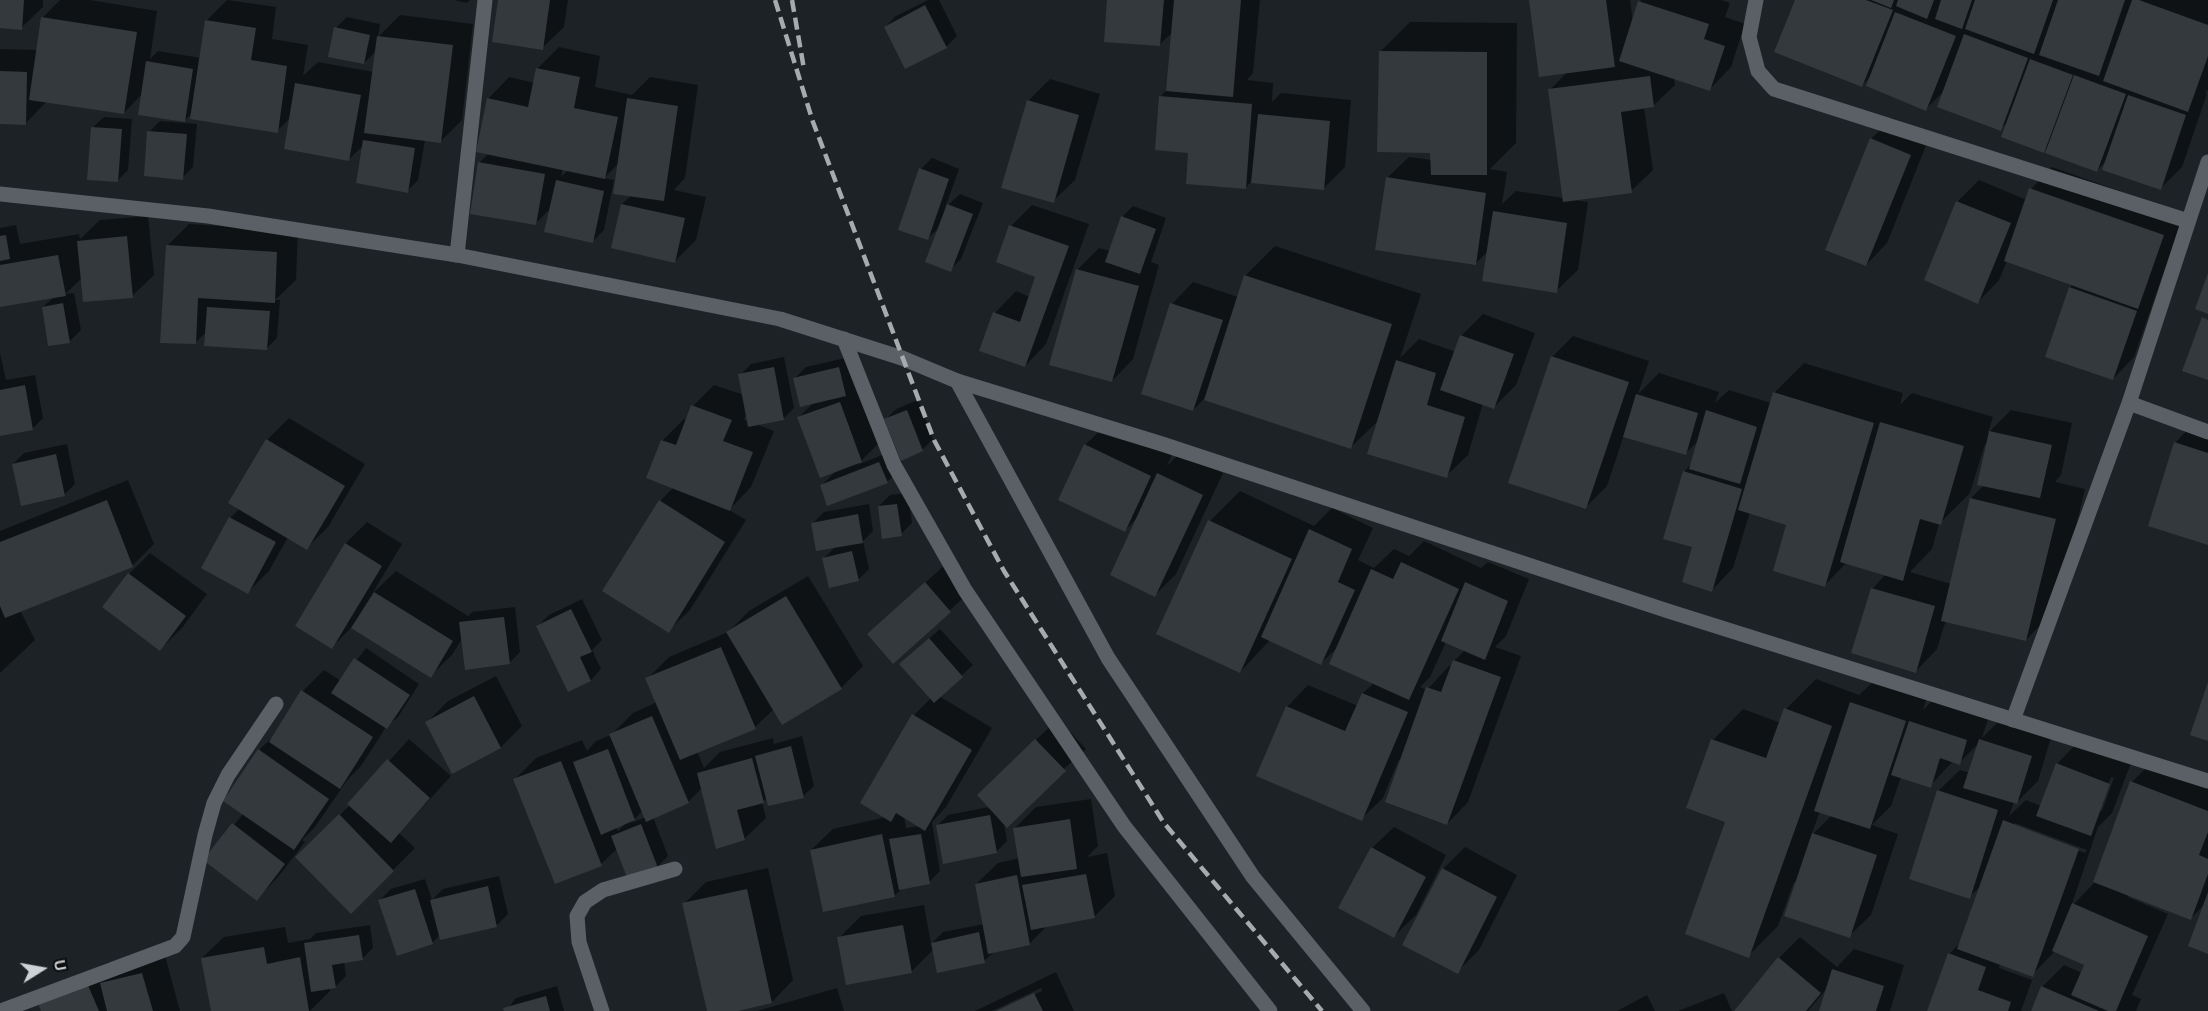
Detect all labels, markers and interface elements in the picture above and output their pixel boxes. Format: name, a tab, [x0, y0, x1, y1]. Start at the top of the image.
north arrow	[12, 939, 72, 999]
text: U	[49, 958, 71, 973]

